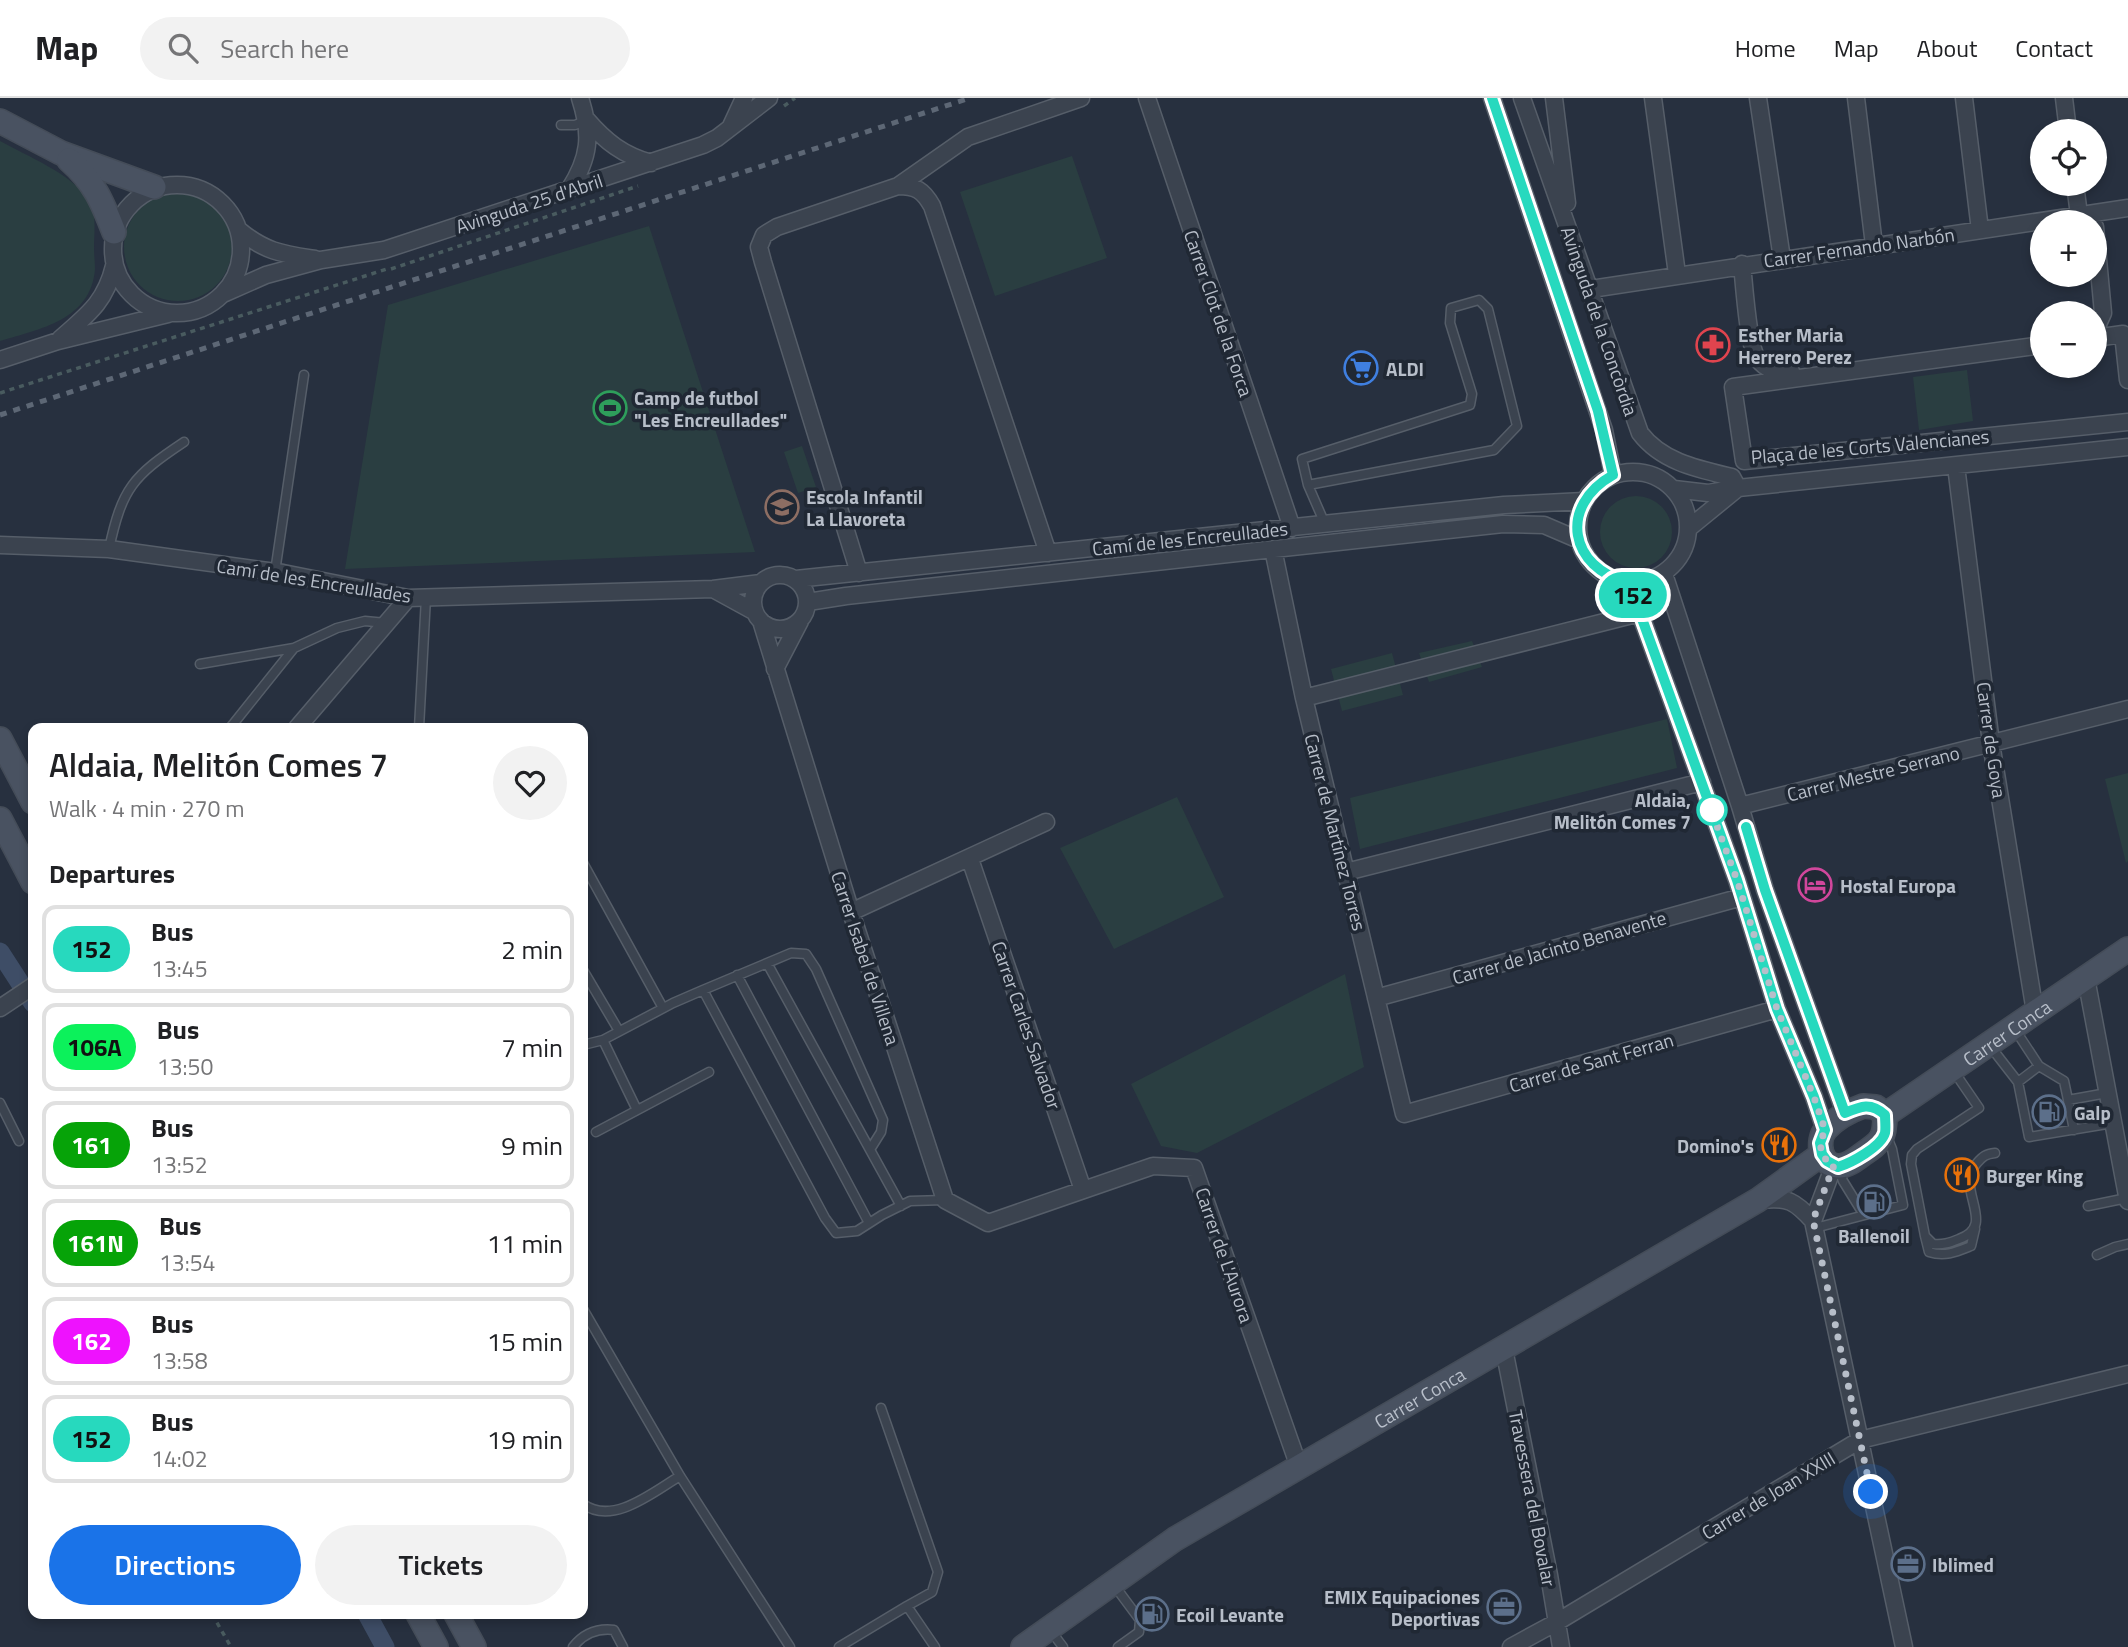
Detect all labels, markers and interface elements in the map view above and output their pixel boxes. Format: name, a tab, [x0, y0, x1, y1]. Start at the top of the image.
search box	[140, 17, 630, 80]
text: Map	[35, 23, 98, 73]
icon: search	[164, 29, 202, 67]
text: Search here	[220, 29, 349, 68]
text: Home	[1735, 30, 1796, 66]
text: Map	[1834, 30, 1879, 66]
text: About	[1917, 30, 1977, 66]
text: Contact	[2015, 30, 2093, 66]
map controls	[2030, 119, 2107, 378]
button: locate	[2030, 119, 2107, 196]
street label: Avinguda 25 d'Abril	[452, 166, 606, 240]
button: +	[2030, 210, 2107, 287]
street label: Carrer Fernando Narbón	[1762, 219, 1956, 275]
street label: Avinguda de la Concòrdia	[1554, 222, 1646, 420]
street label: Carrer Clot de la Forca	[1177, 226, 1261, 401]
button: −	[2030, 301, 2107, 378]
place label: Esther Maria Herrero Perez	[1738, 320, 1852, 371]
pharmacy icon: Esther Maria Herrero Perez	[1694, 326, 1732, 364]
supermarket icon: ALDI	[1342, 349, 1380, 387]
place label: ALDI	[1386, 354, 1424, 383]
place label: Camp de futbol "Les Encreullades"	[634, 383, 787, 434]
sports icon: Camp de futbol "Les Encreullades"	[591, 389, 629, 427]
street label: Plaça de les Corts Valencianes	[1750, 421, 1991, 471]
place label: Escola Infantil La Llavoreta	[806, 482, 923, 533]
school or university icon: Escola Infantil La Llavoreta	[763, 488, 801, 526]
street label: Camí de les Encreullades	[1091, 513, 1290, 563]
street label: Camí de les Encreullades	[215, 550, 414, 610]
line badge: 152	[1593, 572, 1673, 618]
text: 152	[1613, 577, 1653, 613]
street label: Carrer de Goya	[1969, 680, 2015, 800]
street label: Carrer de Martínez Torres	[1297, 730, 1375, 934]
street label: Carrer Mestre Serrano	[1784, 738, 1962, 808]
text: Aldaia, Melitón Comes 7	[49, 740, 388, 790]
button: heart	[493, 746, 567, 820]
place label: Aldaia, Melitón Comes 7	[1554, 785, 1691, 836]
text: Walk · 4 min · 270 m	[49, 791, 245, 826]
marker: Aldaia, Melitón Comes 7	[1697, 795, 1727, 825]
text: Departures	[49, 854, 175, 893]
hotel icon: Hostal Europa	[1796, 866, 1834, 904]
street label: Carrer Isabel de Villena	[824, 867, 908, 1049]
place label: Hostal Europa	[1840, 871, 1956, 900]
street label: Carrer de Jacinto Benavente	[1449, 903, 1669, 991]
text: Bus	[151, 912, 193, 951]
text: 2 min	[501, 930, 563, 969]
text: 152	[71, 931, 112, 967]
street label: Carrer Carles Salvador	[985, 937, 1069, 1113]
text: 13:45	[151, 951, 208, 986]
street label: Carrer Conca	[1956, 991, 2057, 1073]
text: Bus	[157, 1010, 199, 1049]
street label: Carrer de Sant Ferran	[1505, 1025, 1677, 1099]
text: 7 min	[501, 1028, 563, 1067]
text: 106A	[67, 1029, 122, 1065]
text: 13:50	[157, 1049, 213, 1084]
fuel station icon: Galp	[2030, 1093, 2068, 1131]
place label: Galp	[2074, 1098, 2111, 1127]
text: Bus	[151, 1108, 193, 1147]
text: 9 min	[501, 1126, 563, 1165]
restaurant icon: Domino's	[1760, 1126, 1798, 1164]
text: 161	[71, 1127, 112, 1163]
place label: Domino's	[1677, 1131, 1754, 1160]
text: 13:52	[151, 1147, 208, 1182]
restaurant icon: Burger King	[1943, 1156, 1981, 1194]
place label: Burger King	[1986, 1161, 2083, 1190]
street label: Carrer de L'Aurora	[1188, 1183, 1262, 1327]
fuel station icon: Ballenoil	[1855, 1183, 1893, 1221]
text: Bus	[159, 1206, 201, 1245]
place label: Ballenoil	[1838, 1221, 1910, 1250]
text: 11 min	[487, 1224, 563, 1263]
text: 161N	[67, 1225, 124, 1261]
text: 13:54	[159, 1245, 215, 1280]
text: Bus	[151, 1304, 193, 1343]
text: 15 min	[487, 1322, 563, 1361]
text: 162	[71, 1323, 112, 1359]
text: 13:58	[151, 1343, 208, 1378]
street label: Carrer Conca	[1368, 1359, 1471, 1435]
text: Bus	[151, 1402, 193, 1441]
street label: Travessera del Bovalar	[1502, 1407, 1564, 1589]
text: 19 min	[487, 1420, 563, 1459]
text: 152	[71, 1421, 112, 1457]
text: 14:02	[151, 1441, 208, 1476]
street label: Carrer de Joan XXIII	[1696, 1444, 1840, 1546]
your location	[1853, 1474, 1888, 1509]
button: Directions	[49, 1525, 301, 1605]
button: Tickets	[315, 1525, 567, 1605]
office icon: Iblimed	[1889, 1545, 1927, 1583]
place label: Iblimed	[1932, 1550, 1994, 1579]
place label: EMIX Equipaciones Deportivas	[1324, 1582, 1480, 1633]
office icon: EMIX Equipaciones Deportivas	[1485, 1588, 1523, 1626]
fuel station icon: Ecoil Levante	[1133, 1595, 1171, 1633]
place label: Ecoil Levante	[1176, 1600, 1284, 1629]

